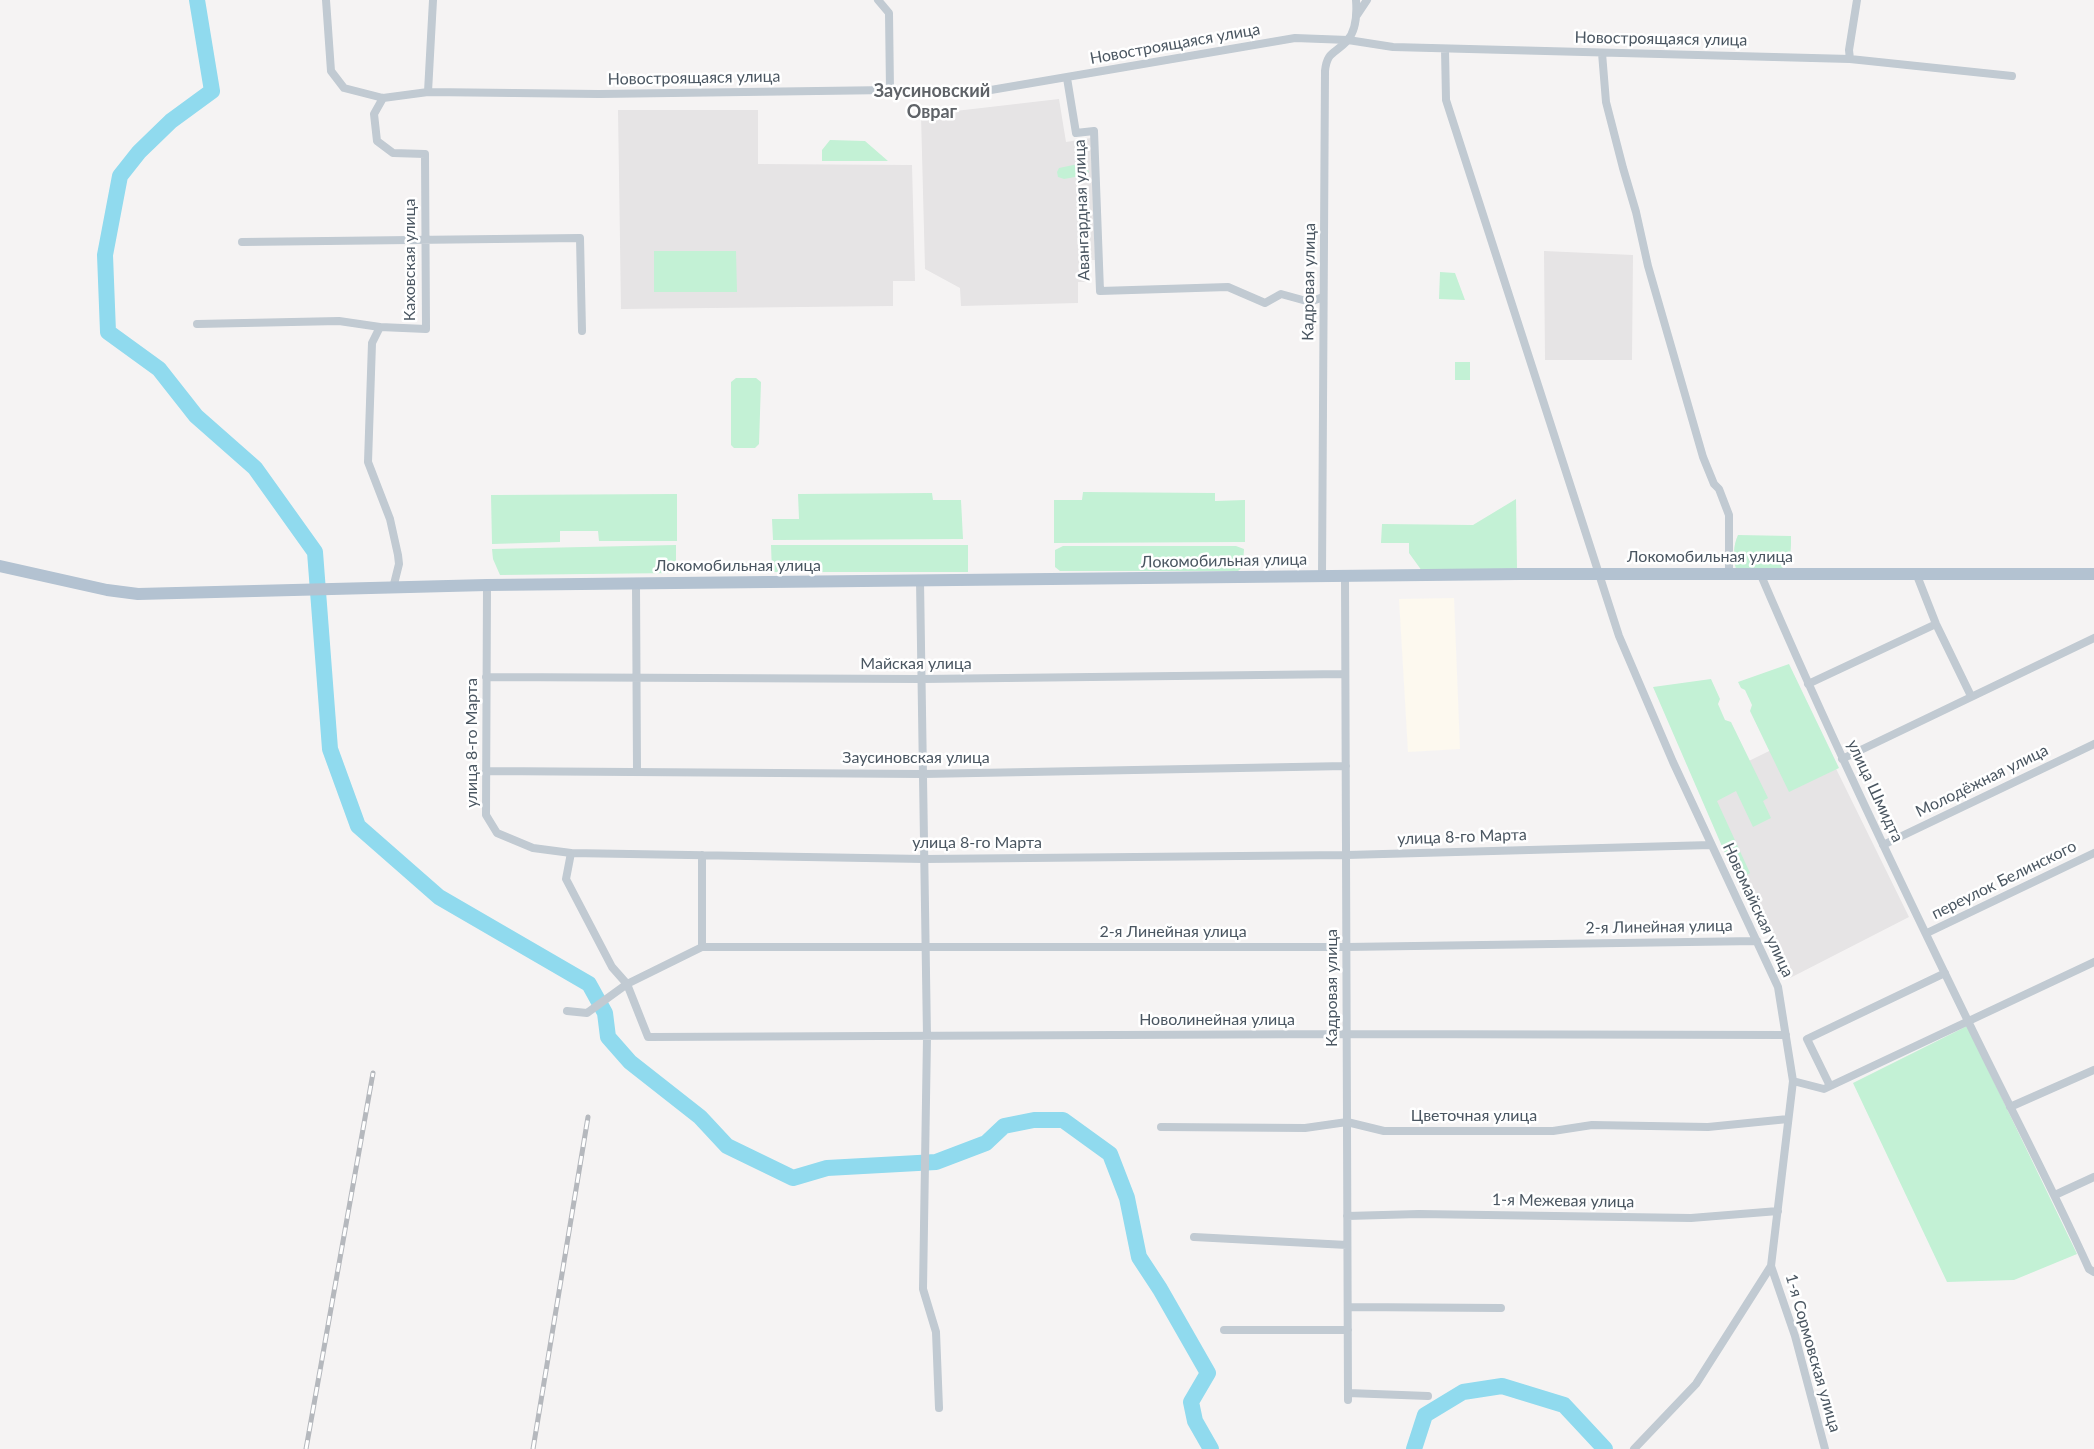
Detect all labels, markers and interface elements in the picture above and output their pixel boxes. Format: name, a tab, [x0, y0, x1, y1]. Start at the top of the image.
street label: Новостроящаяся улица	[1088, 20, 1262, 68]
street label: Новостроящаяся улица	[1575, 28, 1747, 50]
street label: Новостроящаяся улица	[608, 67, 780, 89]
district label: Заусиновский Овраг	[874, 80, 990, 122]
street label: Авангардная улица	[1070, 139, 1094, 281]
street label: Каховская улица	[400, 199, 420, 321]
street label: Кадровая улица	[1298, 223, 1320, 341]
street label: Локомобильная улица	[1627, 547, 1793, 567]
street label: Локомобильная улица	[1141, 550, 1307, 572]
street label: Локомобильная улица	[655, 556, 821, 576]
street label: Майская улица	[860, 654, 972, 674]
street label: улица 8-го Марта	[462, 678, 482, 808]
street label: улица Шмидта	[1843, 737, 1907, 845]
street label: Молодёжная улица	[1913, 741, 2051, 821]
street label: Заусиновская улица	[842, 748, 990, 768]
street label: улица 8-го Марта	[1397, 825, 1527, 849]
street label: улица 8-го Марта	[912, 833, 1042, 853]
street label: переулок Белинского	[1928, 837, 2080, 923]
street label: Новомайская улица	[1718, 840, 1798, 980]
street label: 2-я Линейная улица	[1585, 916, 1733, 938]
street label: 2-я Линейная улица	[1099, 922, 1247, 942]
street label: Кадровая улица	[1322, 929, 1342, 1047]
street label: Новолинейная улица	[1139, 1010, 1295, 1030]
street label: Цветочная улица	[1411, 1106, 1537, 1126]
street label: 1-я Межевая улица	[1492, 1190, 1634, 1212]
street label: 1-я Сормовская улица	[1781, 1272, 1845, 1434]

